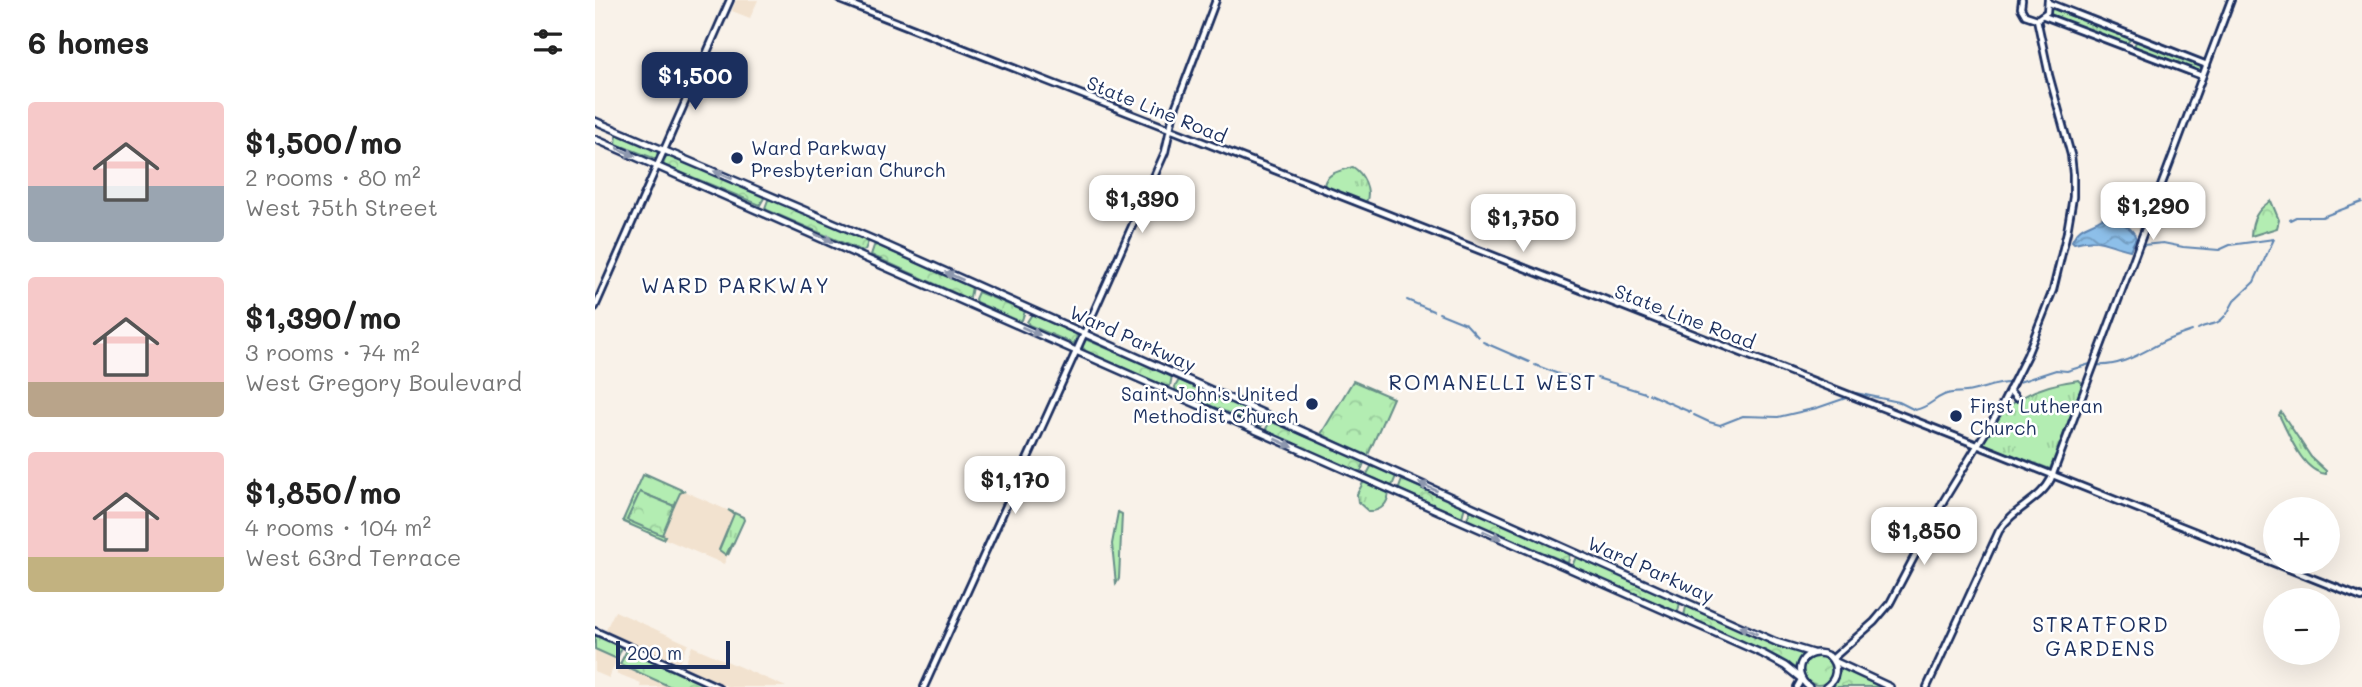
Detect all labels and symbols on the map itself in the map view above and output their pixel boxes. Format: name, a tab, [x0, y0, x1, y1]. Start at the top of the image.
pin: $1,500	[638, 52, 752, 112]
street label: State Line Road	[1083, 70, 1231, 148]
place label: Ward Parkway Presbyterian Church	[751, 135, 945, 182]
one-way arrow	[616, 146, 636, 158]
marker: Ward Parkway Presbyterian Church	[729, 150, 745, 166]
one-way arrow	[713, 169, 733, 181]
pin: $1,390	[1085, 176, 1199, 235]
pin: $1,290	[2096, 182, 2210, 242]
pin: $1,750	[1466, 194, 1580, 254]
one-way arrow	[813, 233, 834, 244]
one-way arrow	[944, 270, 965, 281]
district label: WARD PARKWAY	[641, 271, 831, 298]
street label: State Line Road	[1611, 278, 1759, 354]
street label: Ward Parkway	[1066, 299, 1200, 377]
one-way arrow	[1021, 326, 1042, 337]
district label: ROMANELLI WEST	[1389, 368, 1597, 395]
place label: Saint John's United Methodist Church	[1121, 381, 1298, 428]
place label: First Lutheran Church	[1970, 393, 2103, 440]
marker: Saint John's United Methodist Church	[1304, 396, 1320, 412]
marker: First Lutheran Church	[1948, 408, 1964, 424]
one-way arrow	[1274, 438, 1294, 449]
pin: $1,170	[958, 456, 1072, 516]
one-way arrow	[1418, 481, 1438, 493]
pin: $1,850	[1867, 508, 1981, 567]
one-way arrow	[1482, 530, 1503, 541]
street label: Ward Parkway	[1584, 530, 1718, 608]
district label: STRATFORD GARDENS	[2032, 610, 2170, 661]
one-way arrow	[1737, 624, 1758, 635]
scale bar	[616, 638, 730, 670]

